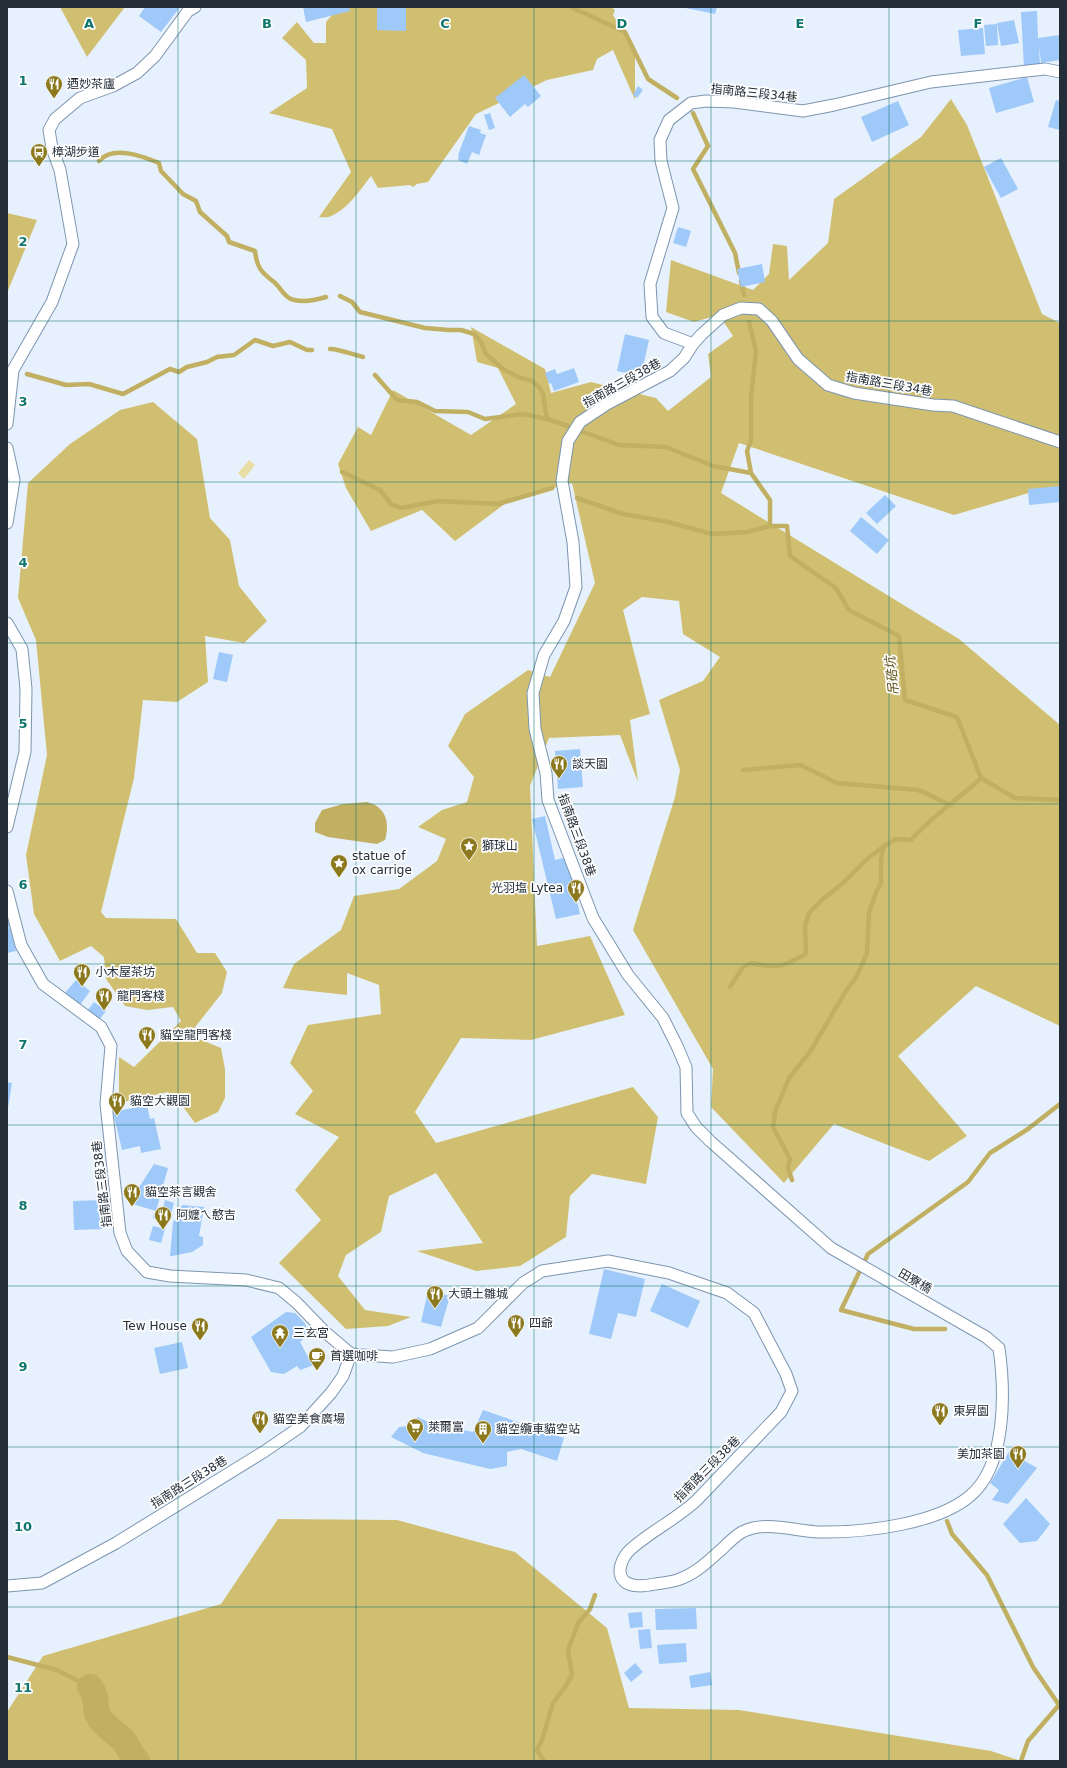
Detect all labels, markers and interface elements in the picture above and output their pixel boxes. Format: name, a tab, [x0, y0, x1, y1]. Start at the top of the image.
text: A	[84, 16, 94, 31]
text: B	[262, 16, 272, 31]
text: C	[440, 16, 450, 31]
text: D	[617, 16, 628, 31]
text: E	[796, 16, 804, 31]
text: F	[974, 16, 982, 31]
text: 1	[18, 73, 28, 88]
restaurant icon: 迺妙茶廬	[44, 74, 64, 99]
place label: 迺妙茶廬	[67, 77, 115, 91]
street label: 指南路三段34巷	[710, 81, 798, 105]
bus stop icon: 樟湖步道	[29, 142, 49, 167]
place label: 樟湖步道	[52, 145, 100, 159]
text: 2	[18, 234, 28, 249]
street label: 指南路三段38巷	[580, 356, 664, 410]
street label: 指南路三段34巷	[845, 370, 933, 398]
text: 3	[18, 394, 28, 409]
text: 4	[18, 555, 28, 570]
water label: 吊硞坑	[882, 654, 901, 696]
text: 5	[18, 716, 28, 731]
restaurant icon: 談天園	[549, 754, 569, 779]
place label: 談天園	[572, 757, 608, 771]
street label: 指南路三段38巷	[555, 792, 599, 878]
place icon: 獅球山	[459, 836, 479, 861]
place label: 獅球山	[482, 839, 518, 853]
place label: statue of ox carrige	[352, 849, 412, 877]
place icon: statue of ox carrige	[329, 853, 349, 878]
text: 6	[18, 877, 28, 892]
restaurant icon: 光羽塩 Lytea	[566, 878, 586, 903]
place label: 光羽塩 Lytea	[491, 881, 563, 895]
restaurant icon: 小木屋茶坊	[72, 962, 92, 987]
place label: 小木屋茶坊	[95, 965, 155, 979]
restaurant icon: 龍門客棧	[94, 986, 114, 1011]
place label: 龍門客棧	[117, 989, 165, 1003]
restaurant icon: 貓空龍門客棧	[137, 1025, 157, 1050]
place label: 貓空龍門客棧	[160, 1028, 232, 1042]
text: 7	[18, 1037, 28, 1052]
restaurant icon: 貓空大觀園	[107, 1091, 127, 1116]
place label: 貓空大觀園	[130, 1094, 190, 1108]
street label: 指南路三段38巷	[90, 1140, 114, 1228]
restaurant icon: 貓空茶言觀舍	[122, 1182, 142, 1207]
place label: 貓空茶言觀舍	[145, 1185, 217, 1199]
text: 8	[18, 1198, 28, 1213]
restaurant icon: 阿嬤ㄟ憨吉	[153, 1205, 173, 1230]
place label: 阿嬤ㄟ憨吉	[176, 1208, 236, 1222]
street label: 田寮橋	[896, 1266, 934, 1296]
restaurant icon: 大頭土雛城	[425, 1284, 445, 1309]
place label: 大頭土雛城	[448, 1287, 508, 1301]
restaurant icon: 四爺	[506, 1313, 526, 1338]
restaurant icon: Tew House	[190, 1316, 210, 1341]
place label: 四爺	[529, 1316, 553, 1330]
place label: Tew House	[122, 1319, 187, 1333]
temple icon: 三玄宮	[270, 1323, 290, 1348]
place label: 三玄宮	[293, 1326, 329, 1340]
cafe icon: 首選咖啡	[307, 1346, 327, 1371]
place label: 首選咖啡	[330, 1349, 378, 1363]
text: 9	[18, 1359, 28, 1374]
restaurant icon: 東昇園	[930, 1401, 950, 1426]
place label: 東昇園	[953, 1404, 989, 1418]
restaurant icon: 貓空美食廣場	[250, 1409, 270, 1434]
place label: 貓空美食廣場	[273, 1412, 345, 1426]
supermarket icon: 萊爾富	[405, 1417, 425, 1442]
building icon: 貓空纜車貓空站	[473, 1419, 493, 1444]
place label: 萊爾富	[428, 1420, 464, 1434]
place label: 貓空纜車貓空站	[496, 1422, 580, 1436]
street label: 指南路三段38巷	[671, 1433, 743, 1505]
restaurant icon: 美加茶園	[1008, 1444, 1028, 1469]
place label: 美加茶園	[957, 1447, 1005, 1461]
street label: 指南路三段38巷	[148, 1453, 230, 1511]
text: 10	[14, 1519, 32, 1534]
text: 11	[14, 1680, 32, 1695]

